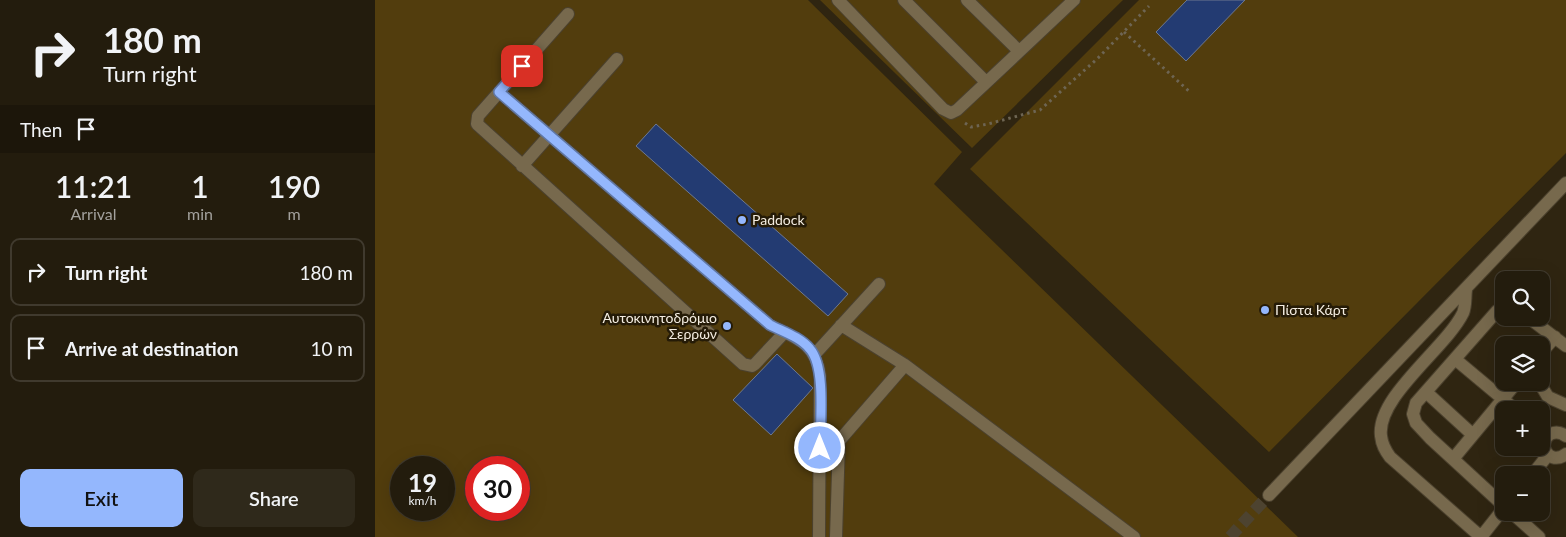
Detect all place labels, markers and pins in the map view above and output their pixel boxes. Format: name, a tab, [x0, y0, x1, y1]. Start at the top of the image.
pin	[501, 45, 543, 87]
place label: Paddock	[752, 211, 805, 228]
marker: Paddock	[736, 214, 748, 226]
place label: Πίστα Κάρτ	[1275, 301, 1347, 318]
marker: Πίστα Κάρτ	[1259, 304, 1271, 316]
place label: Αυτοκινητοδρόμιο Σερρών	[602, 309, 717, 342]
marker: Αυτοκινητοδρόμιο Σερρών	[721, 320, 733, 332]

